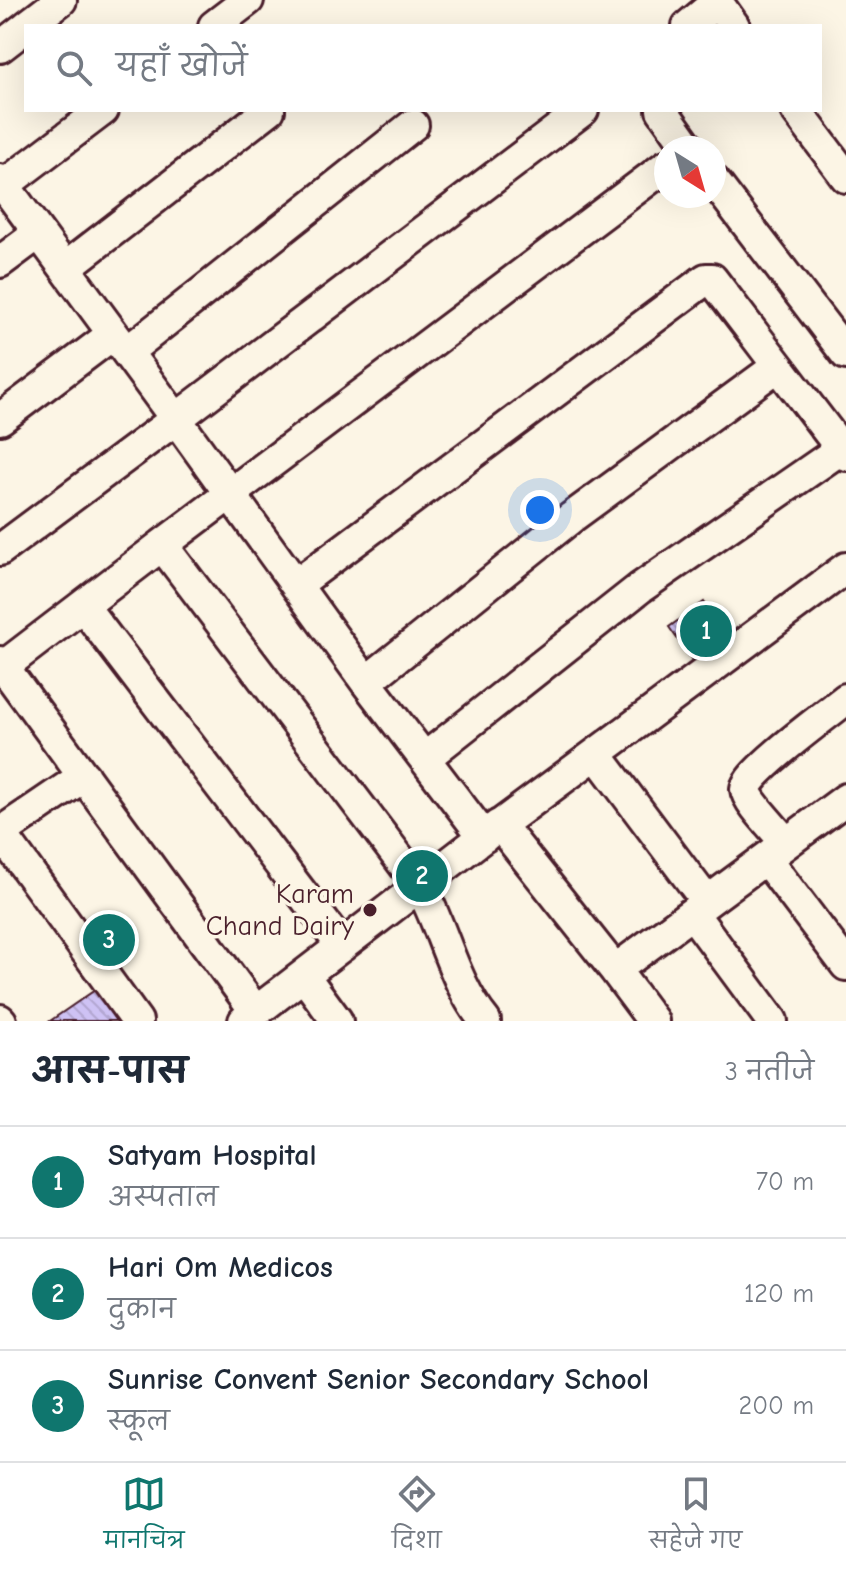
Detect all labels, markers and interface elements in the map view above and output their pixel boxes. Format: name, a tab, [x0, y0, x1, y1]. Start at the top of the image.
search box	[24, 24, 822, 112]
icon: search	[52, 46, 96, 90]
text: यहाँ खोजें	[116, 49, 247, 84]
north arrow	[654, 136, 726, 208]
your location	[520, 490, 560, 530]
pin: 1	[680, 601, 732, 661]
pin: 2	[396, 846, 448, 906]
place label: Karam Chand Dairy	[206, 878, 354, 942]
marker: Karam Chand Dairy	[361, 901, 379, 919]
pin: 3	[83, 910, 135, 970]
text: आस-पास	[32, 1051, 188, 1091]
text: 3 नतीजे	[725, 1057, 814, 1087]
text: Satyam Hospital	[108, 1138, 317, 1173]
text: 1	[53, 1167, 63, 1197]
text: 70 m	[756, 1167, 814, 1197]
text: अस्पताल	[108, 1183, 218, 1213]
text: Hari Om Medicos	[108, 1250, 333, 1285]
text: 2	[52, 1279, 64, 1309]
text: 120 m	[744, 1279, 814, 1309]
text: दुकान	[108, 1295, 176, 1325]
text: Sunrise Convent Senior Secondary School	[108, 1362, 649, 1397]
text: 3	[52, 1391, 64, 1421]
text: 200 m	[739, 1391, 814, 1421]
text: स्कूल	[108, 1407, 170, 1437]
tab: मानचित्र	[104, 1472, 184, 1565]
tab: दिशा	[392, 1472, 442, 1565]
tab: सहेजे गए	[649, 1472, 742, 1565]

